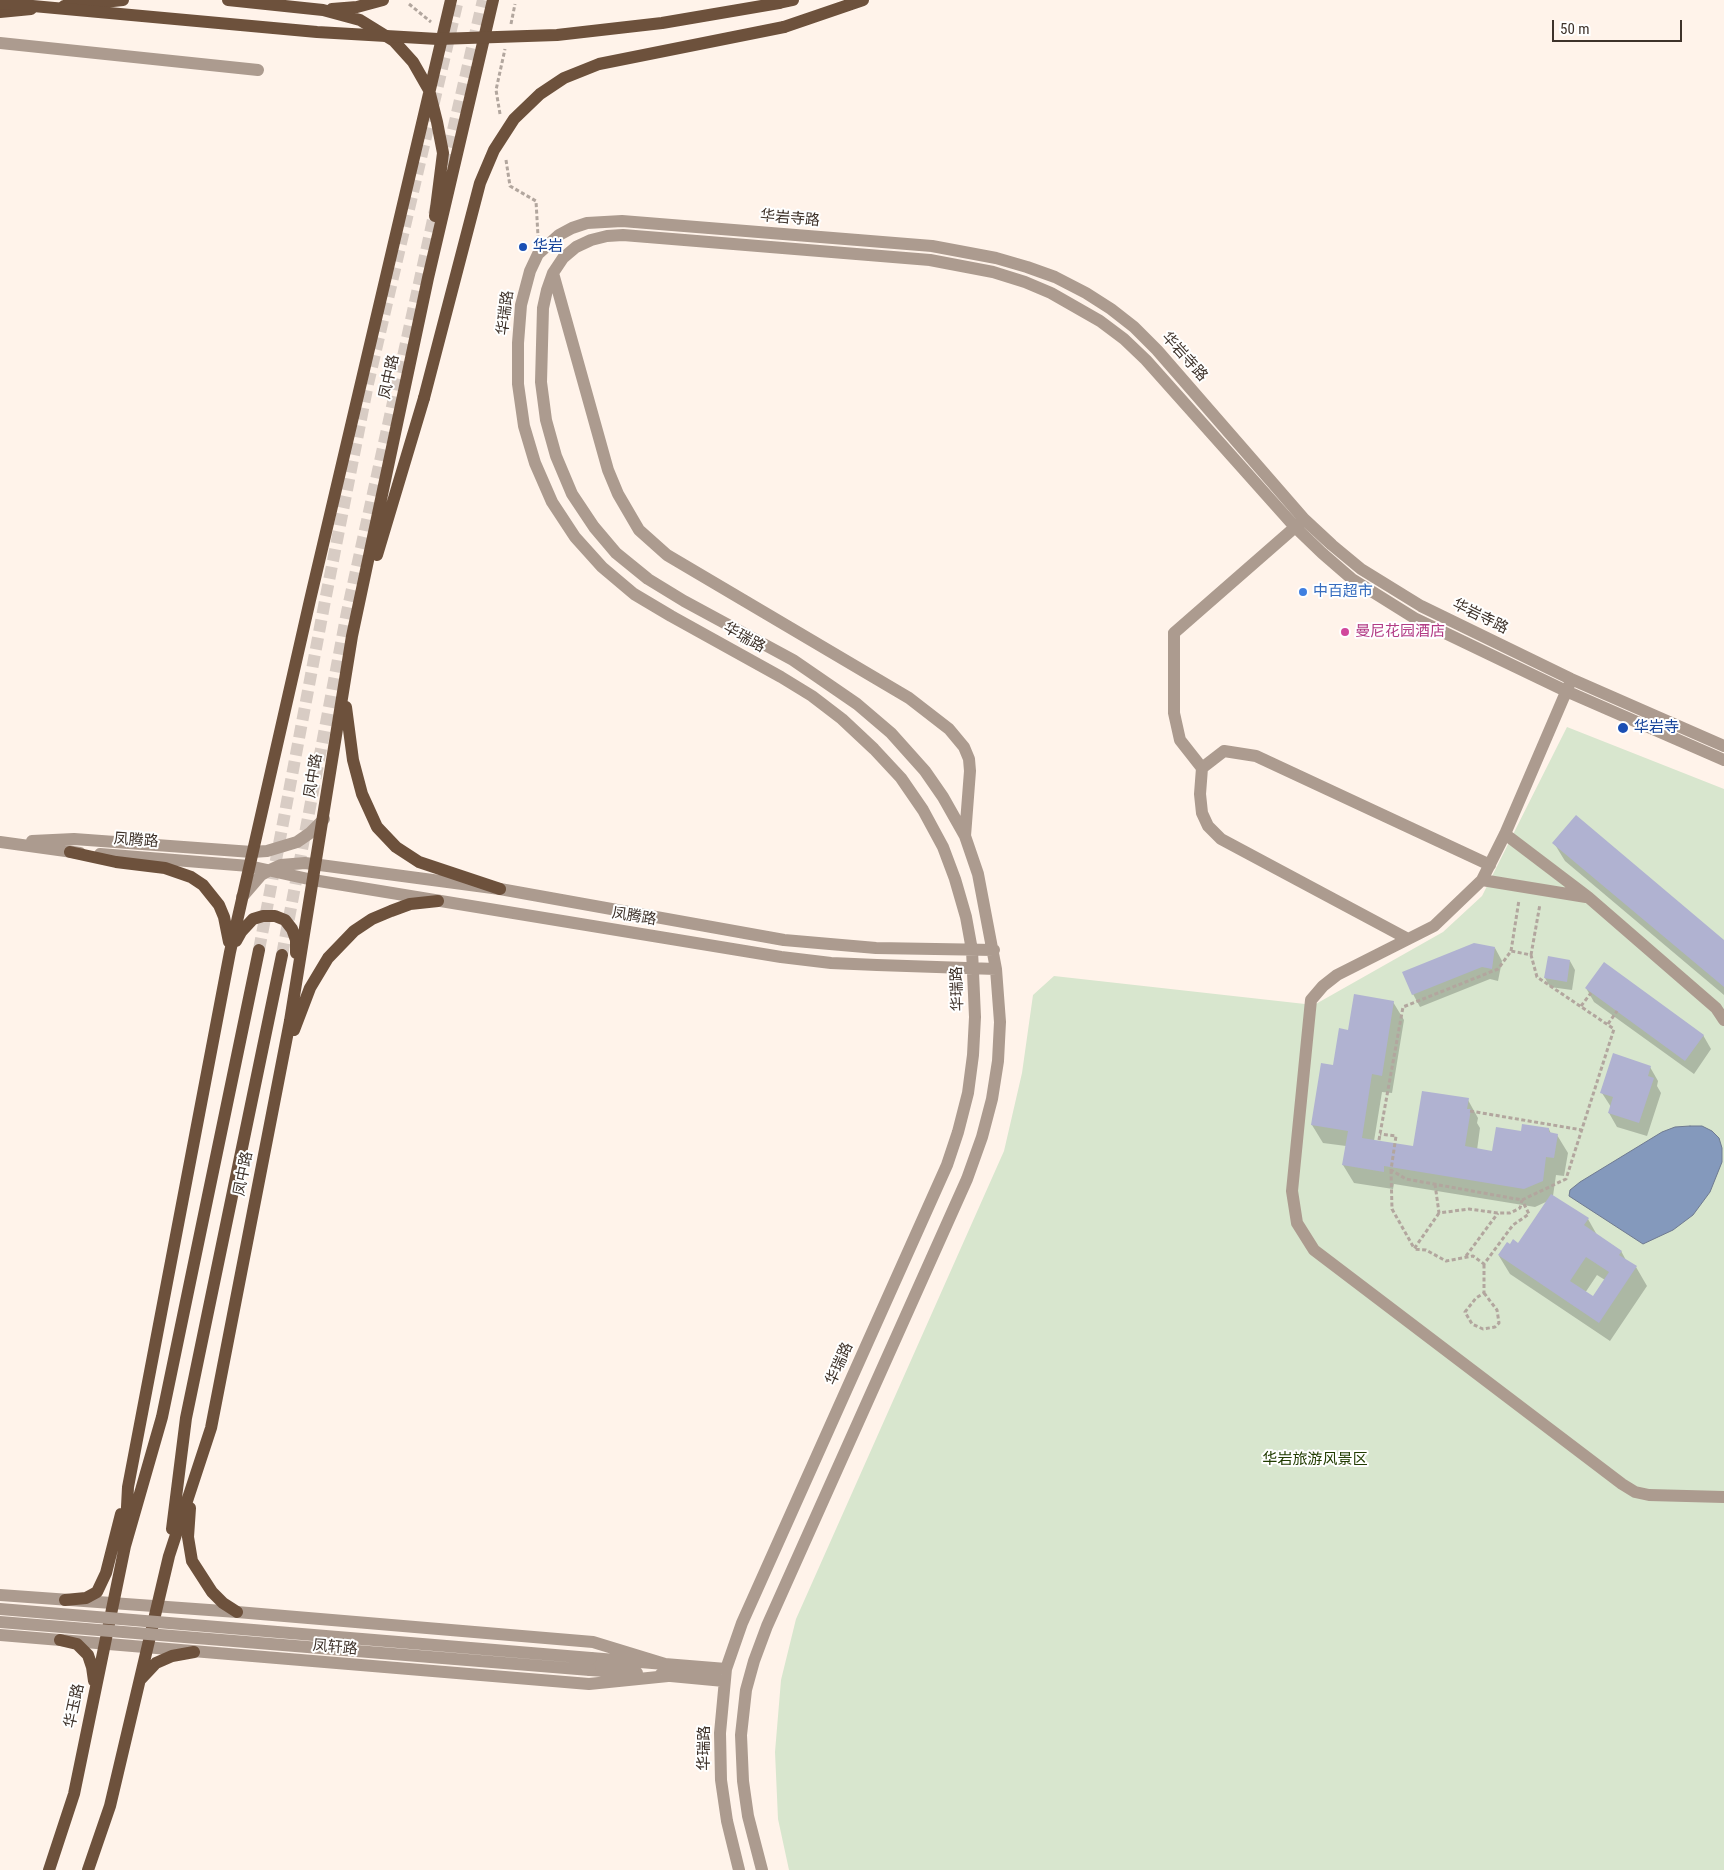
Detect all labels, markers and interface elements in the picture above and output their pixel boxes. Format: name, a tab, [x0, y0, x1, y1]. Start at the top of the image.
scale bar	[1554, 10, 1684, 42]
text: 50 m	[1560, 20, 1590, 38]
street label: 华岩寺路	[759, 207, 821, 231]
place label: 华岩	[533, 238, 563, 256]
marker: 华岩	[517, 241, 529, 253]
street label: 华瑞路	[494, 290, 518, 336]
street label: 华岩寺路	[1157, 329, 1211, 385]
street label: 凤中路	[377, 353, 403, 401]
place label: 中百超市	[1313, 583, 1373, 601]
marker: 中百超市	[1297, 586, 1309, 598]
street label: 华岩寺路	[1449, 596, 1511, 638]
street label: 华瑞路	[720, 619, 768, 657]
place label: 曼尼花园酒店	[1355, 623, 1445, 641]
marker: 曼尼花园酒店	[1339, 626, 1351, 638]
place label: 华岩寺	[1634, 719, 1679, 737]
marker: 华岩寺	[1616, 721, 1630, 735]
street label: 凤中路	[302, 752, 326, 800]
street label: 凤腾路	[113, 830, 159, 852]
street label: 凤腾路	[610, 905, 658, 929]
street label: 华瑞路	[948, 966, 968, 1012]
street label: 凤中路	[231, 1150, 257, 1198]
street label: 华瑞路	[823, 1340, 857, 1388]
park label: 华岩旅游风景区	[1263, 1451, 1367, 1469]
street label: 凤轩路	[312, 1637, 358, 1659]
street label: 华玉路	[62, 1682, 88, 1730]
street label: 华瑞路	[696, 1726, 714, 1770]

